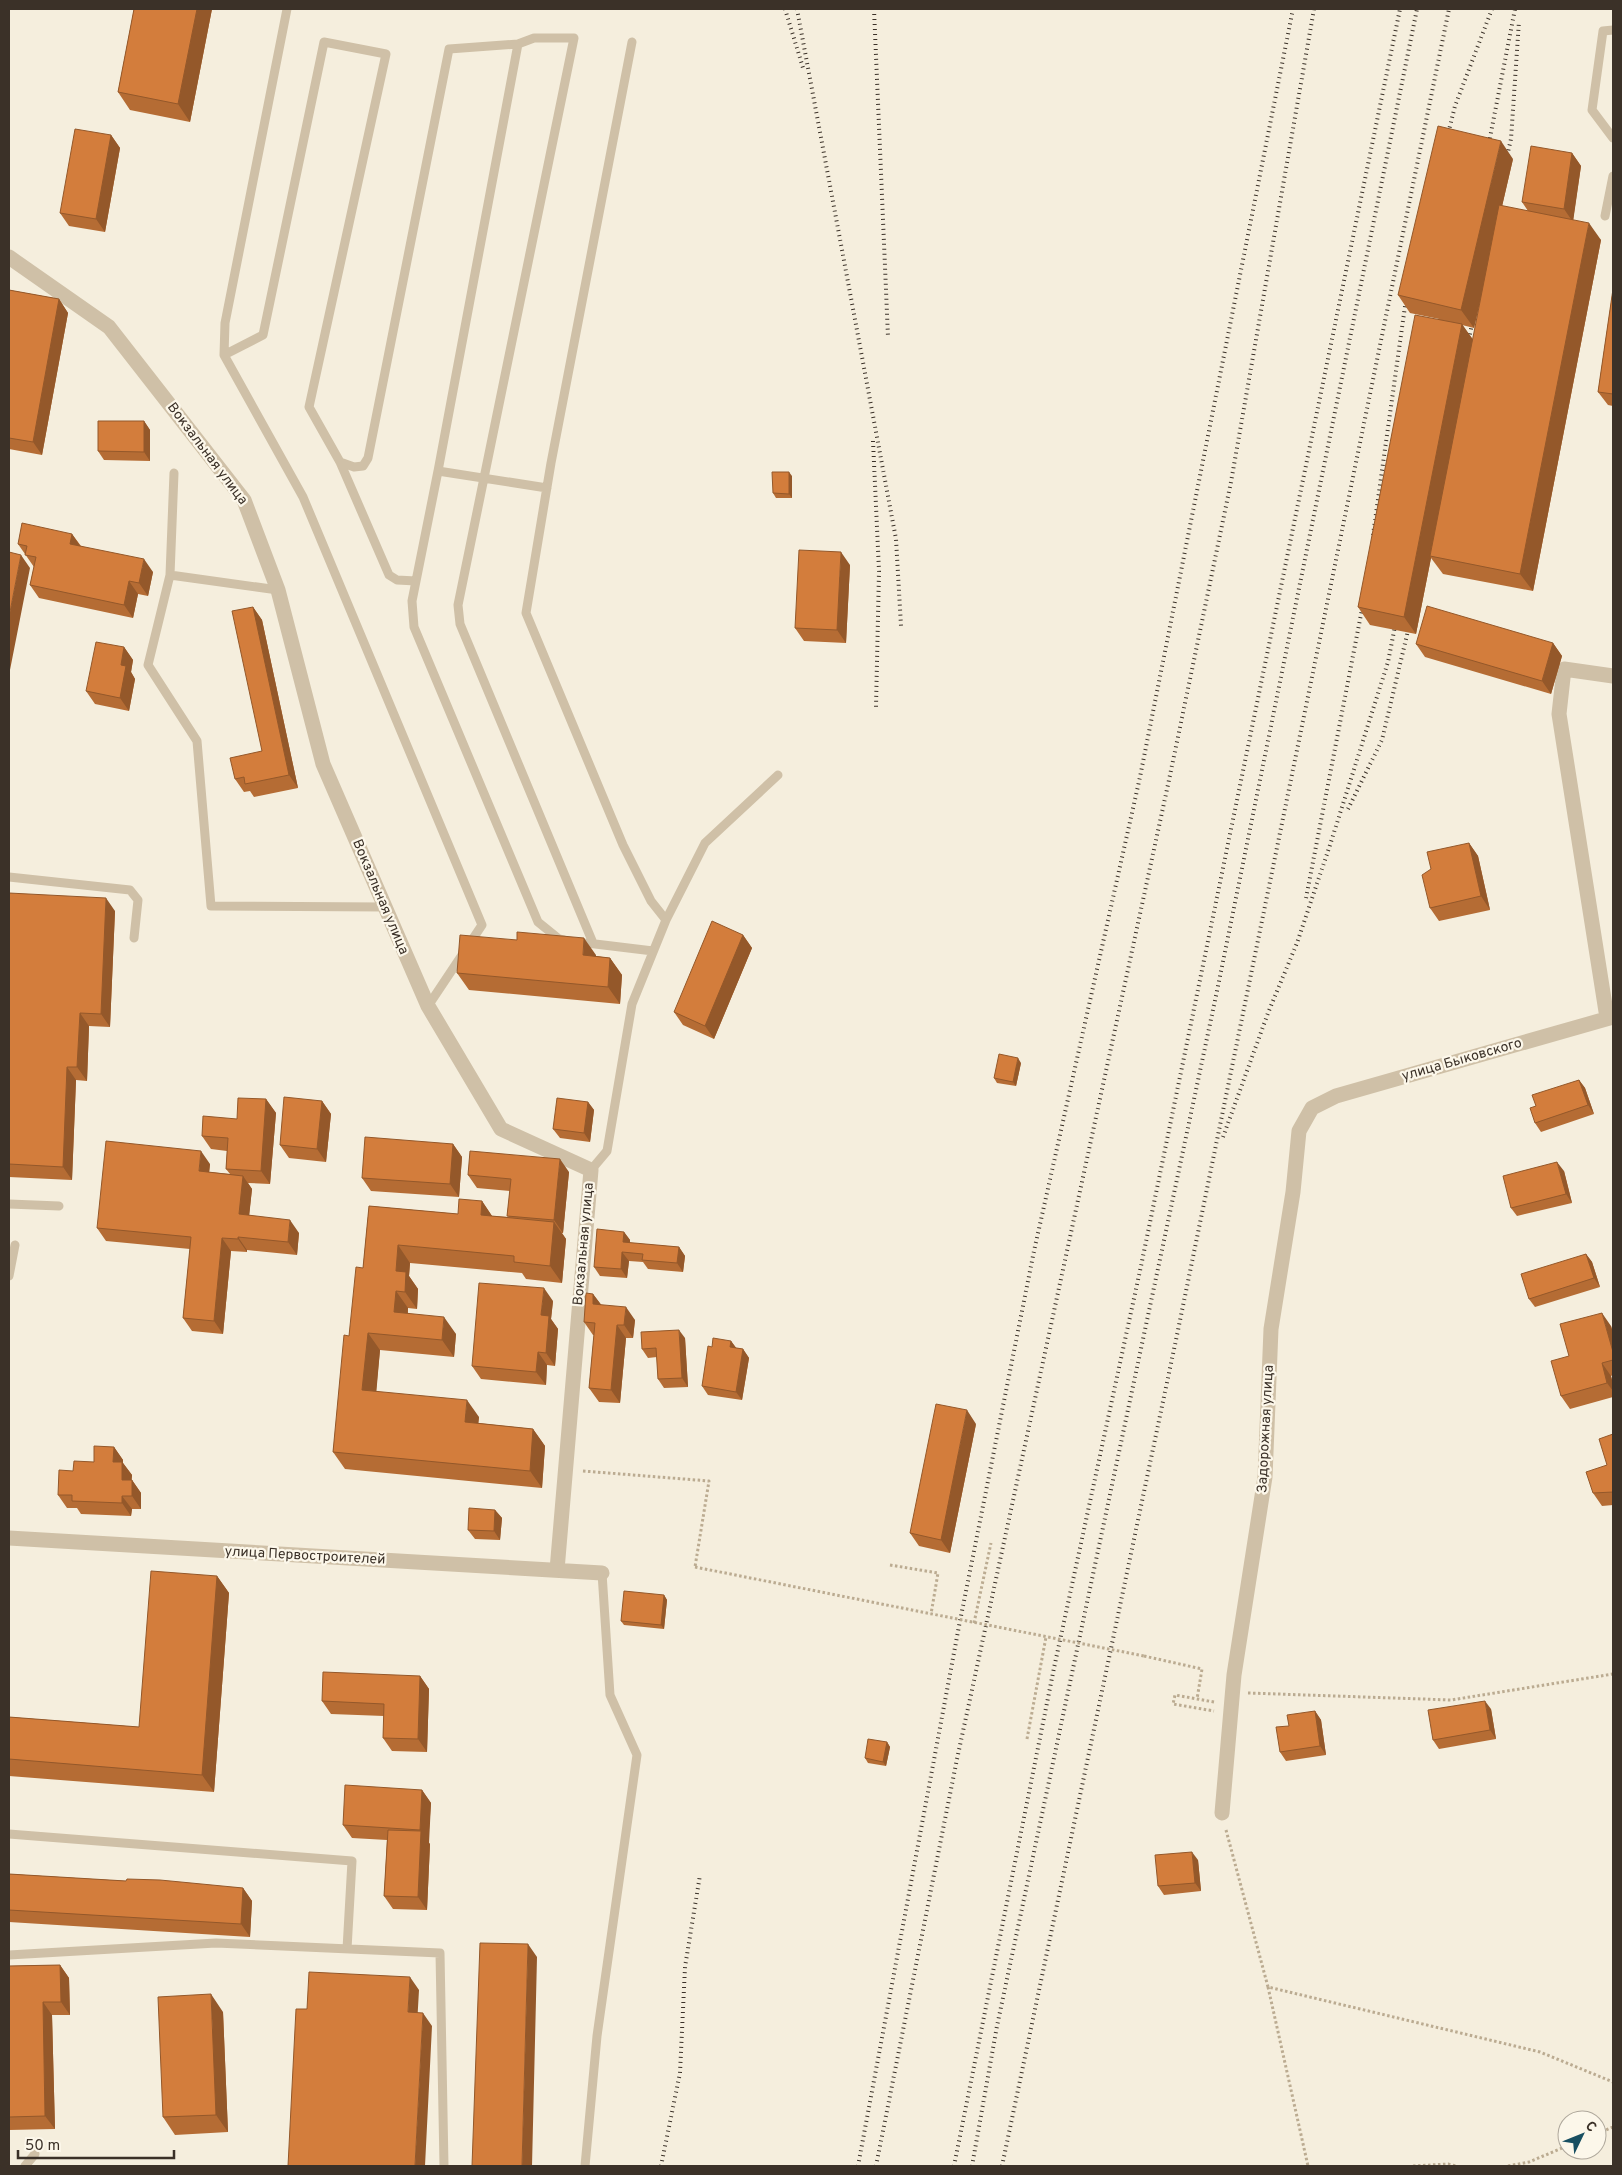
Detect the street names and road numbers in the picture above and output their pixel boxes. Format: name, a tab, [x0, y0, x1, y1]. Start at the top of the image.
street label: Вокзальная улица	[163, 400, 251, 508]
street label: Вокзальная улица	[348, 837, 412, 957]
street label: улица Быковского	[1400, 1035, 1524, 1085]
street label: Вокзальная улица	[570, 1182, 598, 1306]
street label: Задорожная улица	[1254, 1364, 1278, 1494]
street label: улица Первостроителей	[224, 1543, 386, 1569]

